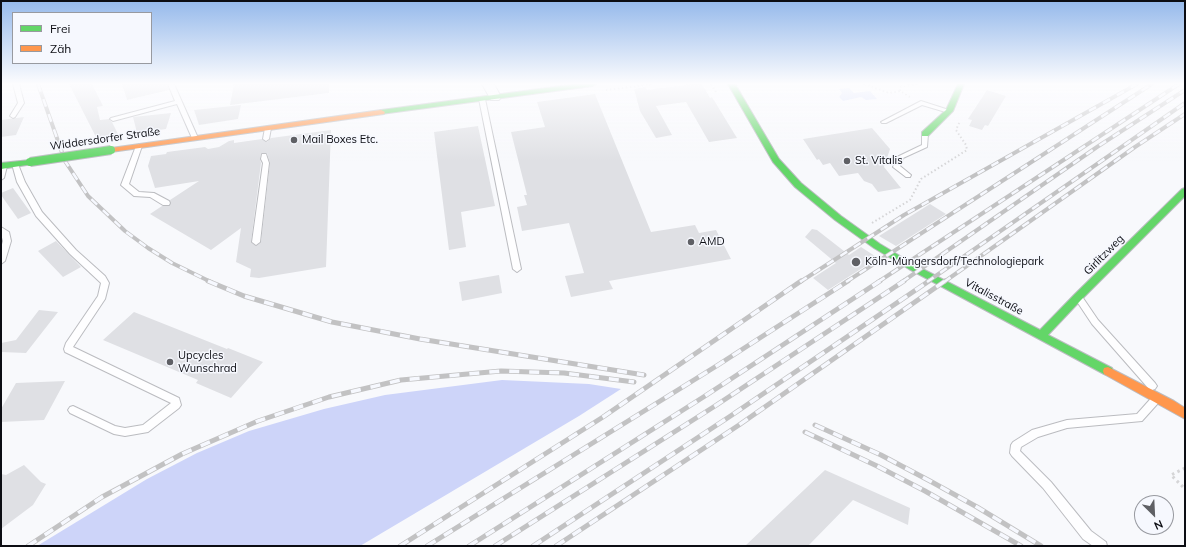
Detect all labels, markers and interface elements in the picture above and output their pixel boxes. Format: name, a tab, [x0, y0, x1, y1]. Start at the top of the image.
legend	[12, 12, 152, 64]
text: Frei	[50, 21, 70, 36]
text: Zäh	[50, 41, 71, 56]
street label: Widdersdorfer Straße	[49, 125, 161, 153]
place label: Mail Boxes Etc.	[302, 133, 378, 147]
marker: Mail Boxes Etc.	[289, 135, 299, 145]
place label: St. Vitalis	[855, 154, 903, 168]
marker: St. Vitalis	[842, 156, 852, 166]
street label: Girlitzweg	[1081, 232, 1127, 278]
place label: AMD	[699, 235, 725, 249]
marker: AMD	[686, 237, 696, 247]
place label: Köln-Müngersdorf/Technologiepark	[865, 255, 1044, 269]
marker: Köln-Müngersdorf/Technologiepark	[850, 256, 862, 268]
street label: Vitalisstraße	[963, 276, 1025, 318]
place label: Upcycles Wunschrad	[178, 349, 237, 375]
marker: Upcycles Wunschrad	[165, 357, 175, 367]
north arrow	[1134, 495, 1174, 535]
text: N	[1152, 517, 1165, 533]

